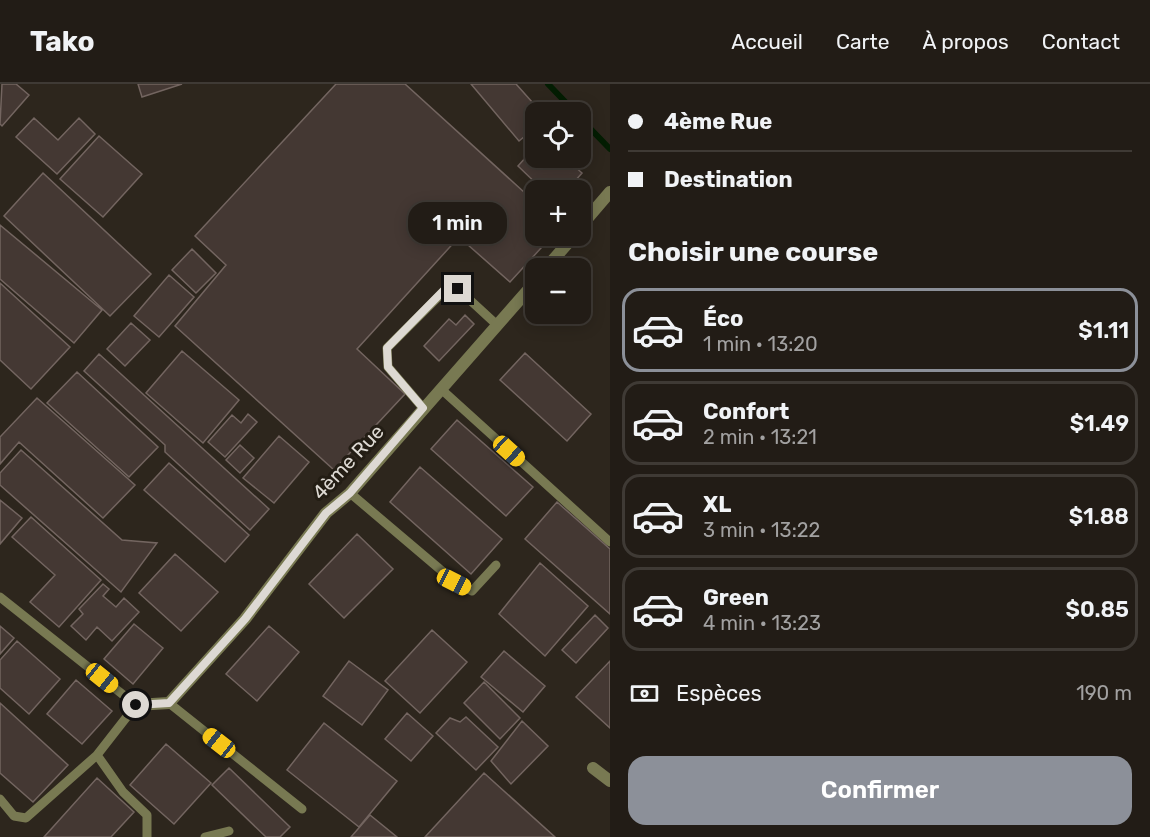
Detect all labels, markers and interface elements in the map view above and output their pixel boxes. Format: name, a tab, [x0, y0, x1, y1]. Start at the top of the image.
text: Tako	[30, 25, 95, 58]
text: Accueil	[731, 29, 803, 54]
text: Carte	[836, 29, 889, 54]
text: À propos	[922, 29, 1009, 54]
text: Contact	[1042, 29, 1120, 54]
map controls	[525, 102, 591, 324]
button: locate	[525, 102, 591, 168]
text: 4ème Rue	[664, 108, 772, 135]
text: Destination	[664, 166, 793, 193]
button: +	[525, 180, 591, 246]
callout: 1 min	[408, 202, 508, 244]
text: 1 min	[432, 211, 483, 235]
text: Choisir une course	[628, 236, 878, 268]
button: −	[525, 258, 591, 324]
route end	[444, 275, 471, 302]
icon: car	[631, 303, 685, 357]
text: Éco	[703, 305, 743, 332]
text: $1.11	[1078, 317, 1129, 344]
text: 1 min · 13:20	[703, 332, 818, 356]
icon: car	[631, 396, 685, 450]
text: Confort	[703, 398, 789, 425]
text: $1.49	[1070, 410, 1129, 437]
street label: 4ème Rue	[307, 419, 389, 505]
text: 2 min · 13:21	[703, 425, 817, 449]
car	[490, 432, 528, 470]
icon: car	[631, 489, 685, 543]
text: XL	[703, 491, 731, 518]
text: $1.88	[1069, 503, 1129, 530]
text: 3 min · 13:22	[703, 518, 820, 542]
car	[434, 566, 474, 598]
icon: car	[631, 582, 685, 636]
text: Green	[703, 584, 769, 611]
text: $0.85	[1066, 596, 1129, 623]
text: 4 min · 13:23	[703, 611, 821, 635]
car	[82, 660, 122, 696]
icon: cash	[628, 677, 661, 710]
text: Espèces	[676, 680, 762, 707]
text: 190 m	[1076, 681, 1132, 705]
route start	[122, 691, 149, 718]
car	[199, 725, 239, 761]
button: Confirmer	[628, 756, 1132, 825]

